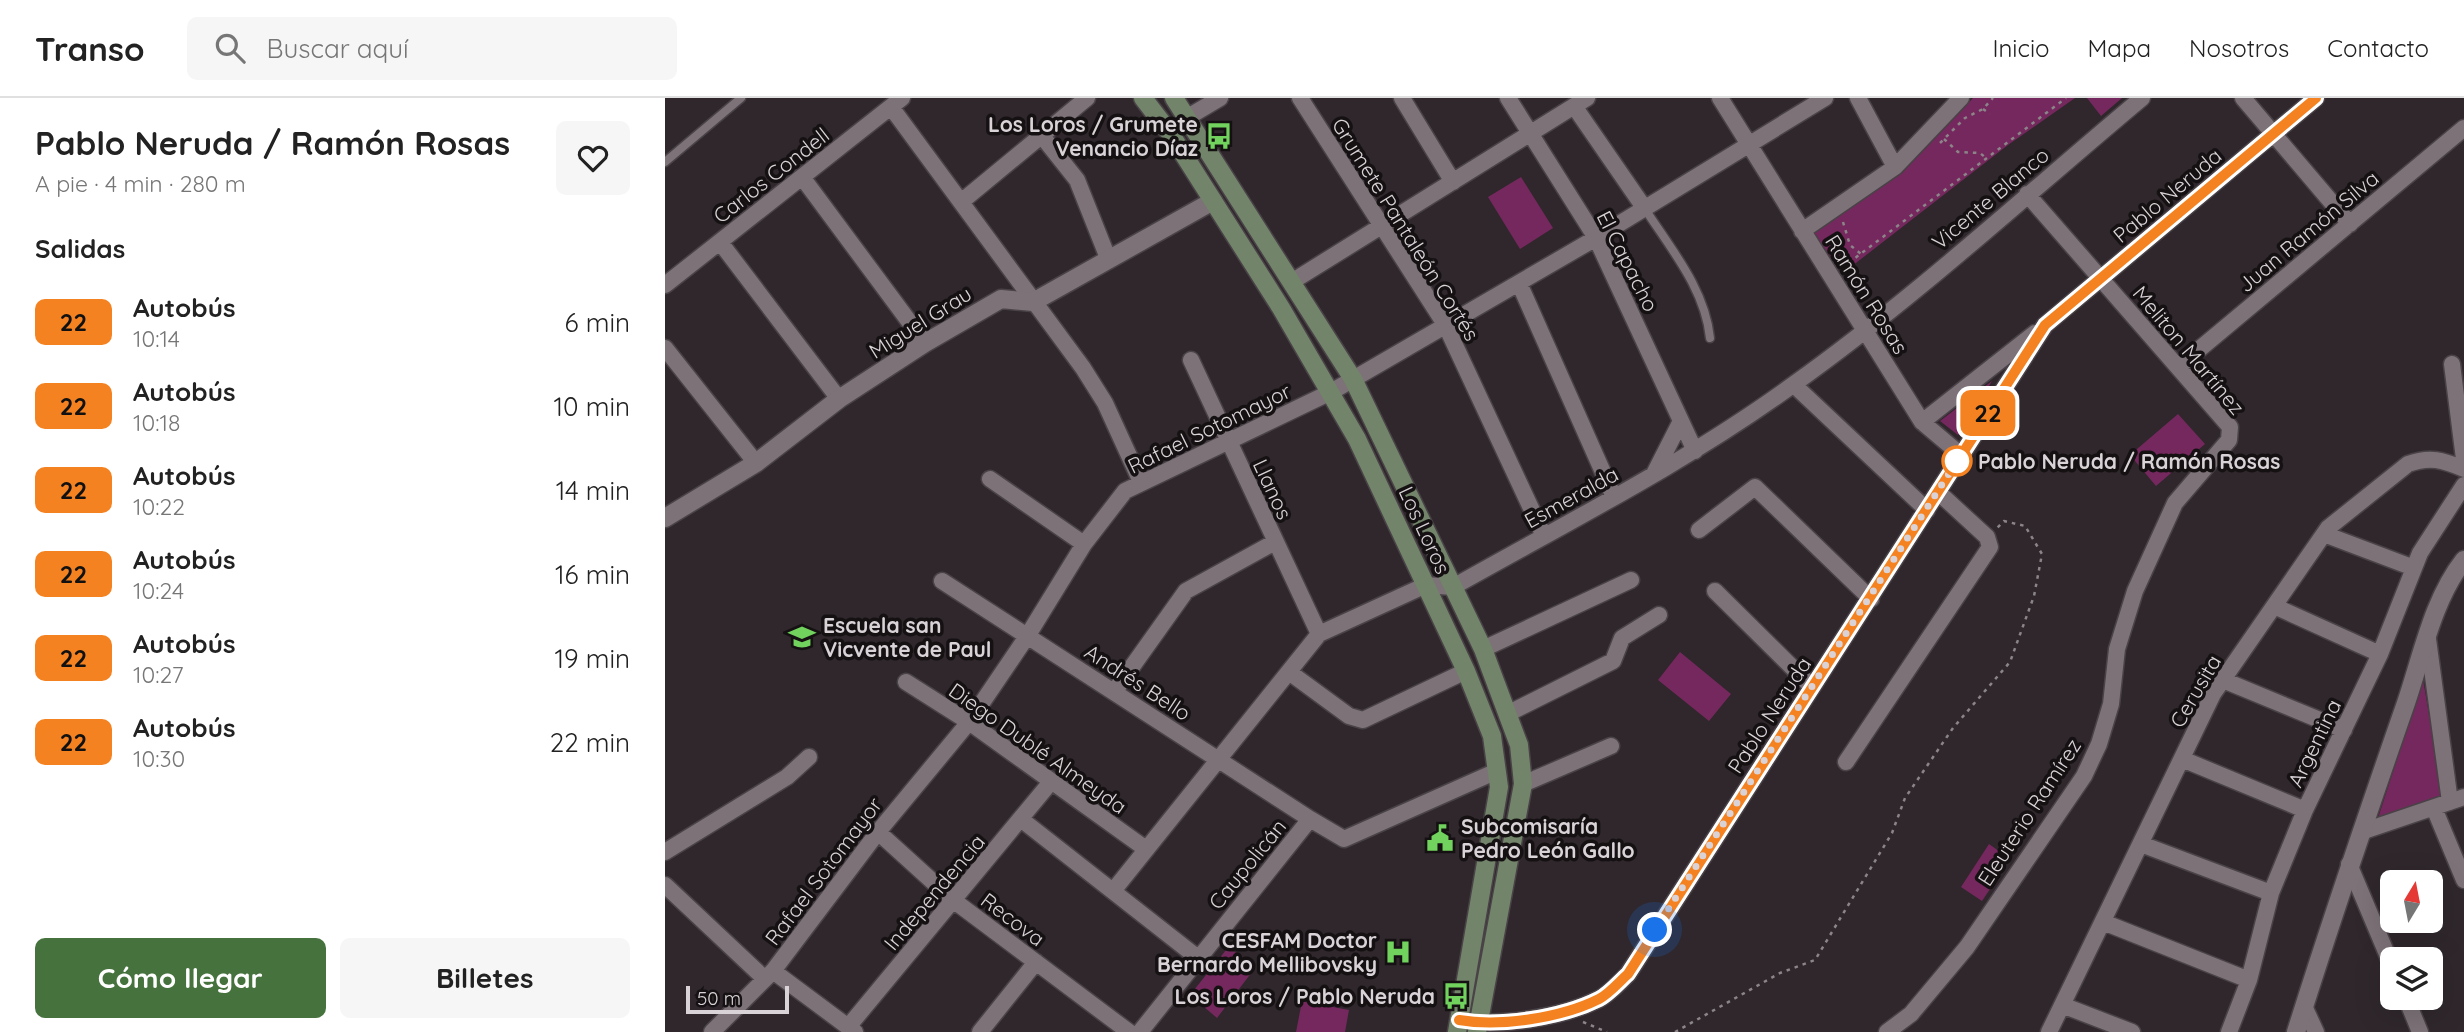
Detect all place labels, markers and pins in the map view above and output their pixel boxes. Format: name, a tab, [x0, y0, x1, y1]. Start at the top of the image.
place label: Los Loros / Grumete Venancio Díaz	[988, 111, 1198, 161]
bus stop icon: Los Loros / Grumete Venancio Díaz	[1204, 121, 1234, 151]
marker: Pablo Neruda / Ramón Rosas	[1942, 446, 1972, 476]
place label: Pablo Neruda / Ramón Rosas	[1978, 448, 2280, 474]
place label: Escuela san Vicvente de Paul	[823, 612, 991, 662]
school or university icon: Escuela san Vicvente de Paul	[787, 622, 817, 652]
place label: Subcomisaría Pedro León Gallo	[1461, 813, 1635, 863]
public building icon: Subcomisaría Pedro León Gallo	[1425, 823, 1455, 853]
place label: CESFAM Doctor Bernardo Mellibovsky	[1157, 927, 1377, 977]
hospital icon: CESFAM Doctor Bernardo Mellibovsky	[1383, 937, 1413, 967]
bus stop icon: Los Loros / Pablo Neruda	[1441, 981, 1471, 1011]
place label: Los Loros / Pablo Neruda	[1175, 983, 1435, 1009]

